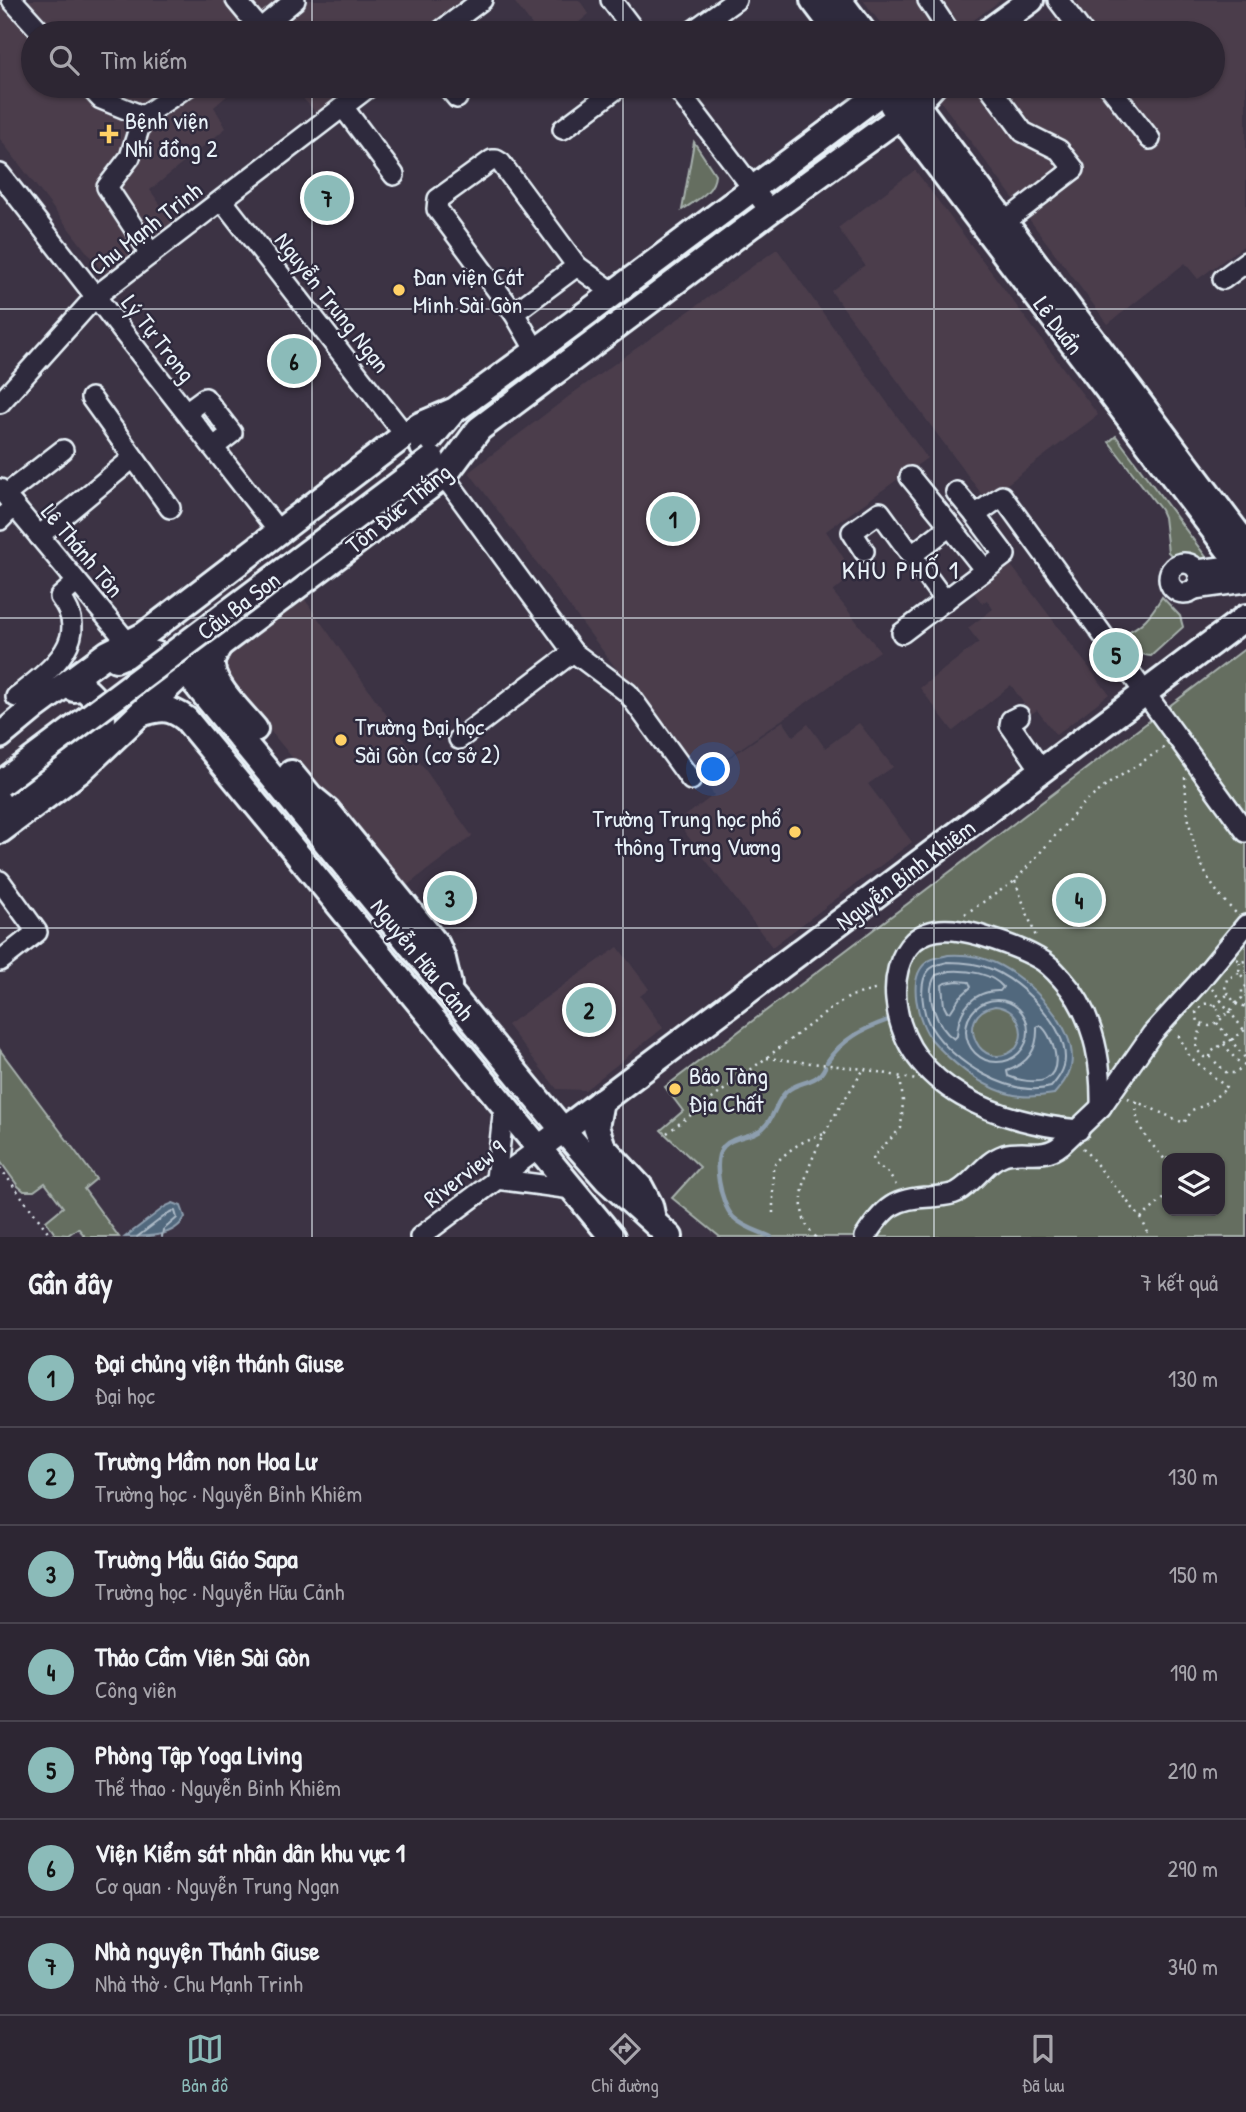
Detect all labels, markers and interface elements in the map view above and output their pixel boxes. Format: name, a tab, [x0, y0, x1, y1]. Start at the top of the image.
search box	[21, 21, 1225, 98]
icon: search	[45, 41, 83, 79]
text: Tìm kiếm	[101, 42, 187, 77]
place label: Bệnh viện Nhi đồng 2	[125, 104, 218, 164]
marker: Bệnh viện Nhi đồng 2	[99, 124, 119, 144]
pin: 7	[304, 172, 350, 224]
street label: Chu Mạnh Trinh	[82, 174, 208, 282]
street label: Nguyễn Trung Ngạn	[268, 225, 398, 379]
place label: Đan viện Cát Minh Sài Gòn	[413, 260, 524, 320]
marker: Đan viện Cát Minh Sài Gòn	[391, 282, 407, 298]
street label: Lý Tự Trọng	[115, 288, 203, 388]
street label: Lê Duẩn	[1027, 289, 1091, 361]
pin: 6	[271, 335, 317, 387]
street label: Tôn Đức Thắng	[339, 456, 457, 560]
pin: 1	[650, 493, 696, 545]
street label: Lê Thánh Tôn	[34, 496, 132, 604]
district label: KHU PHỐ 1	[842, 552, 960, 587]
street label: Cầu Ba Son	[190, 563, 286, 647]
pin: 5	[1093, 629, 1139, 681]
place label: Trường Đại học Sài Gòn (cơ sở 2)	[355, 710, 501, 770]
marker: Trường Đại học Sài Gòn (cơ sở 2)	[333, 732, 349, 748]
your location	[696, 752, 730, 786]
place label: Trường Trung học phổ thông Trưng Vương	[592, 802, 781, 862]
street label: Nguyễn Bỉnh Khiêm	[829, 811, 981, 937]
marker: Trường Trung học phổ thông Trưng Vương	[787, 824, 803, 840]
pin: 3	[427, 872, 473, 924]
pin: 4	[1056, 874, 1102, 926]
street label: Nguyễn Hữu Cảnh	[364, 891, 482, 1027]
pin: 2	[566, 984, 612, 1036]
place label: Bảo Tàng Địa Chất	[689, 1059, 768, 1119]
marker: Bảo Tàng Địa Chất	[667, 1081, 683, 1097]
street label: Riverview 9	[417, 1132, 512, 1214]
map controls	[1162, 1153, 1225, 1216]
button: layers	[1162, 1153, 1225, 1216]
text: Gần đây	[28, 1263, 113, 1303]
text: 7 kết quả	[1141, 1267, 1218, 1298]
text: Đại chủng viện thánh Giuse	[95, 1345, 344, 1380]
text: 1	[47, 1363, 55, 1394]
text: 130 m	[1168, 1363, 1218, 1394]
text: Đại học	[95, 1380, 155, 1411]
text: Trường Mầm non Hoa Lư	[95, 1443, 316, 1478]
text: 2	[46, 1461, 56, 1492]
text: 130 m	[1168, 1461, 1218, 1492]
text: Trường học · Nguyễn Bỉnh Khiêm	[95, 1478, 362, 1509]
text: Truờng Mẫu Giáo Sapa	[95, 1541, 298, 1576]
text: 3	[46, 1559, 56, 1590]
text: 150 m	[1169, 1559, 1218, 1590]
text: Trường học · Nguyễn Hữu Cảnh	[95, 1576, 344, 1607]
text: Thảo Cầm Viên Sài Gòn	[95, 1639, 310, 1674]
text: 4	[47, 1657, 55, 1688]
text: 190 m	[1170, 1657, 1218, 1688]
text: Công viên	[95, 1674, 177, 1705]
text: Phòng Tập Yoga Living	[95, 1737, 302, 1772]
text: 5	[46, 1755, 56, 1786]
text: 210 m	[1168, 1755, 1218, 1786]
text: Thể thao · Nguyễn Bỉnh Khiêm	[95, 1772, 341, 1803]
text: Viện Kiểm sát nhân dân khu vực 1	[95, 1835, 405, 1870]
text: 6	[46, 1853, 56, 1884]
text: 290 m	[1168, 1853, 1218, 1884]
text: Cơ quan · Nguyễn Trung Ngạn	[95, 1870, 339, 1901]
text: Nhà nguyện Thánh Giuse	[95, 1933, 320, 1968]
text: 7	[45, 1951, 57, 1982]
text: 340 m	[1168, 1951, 1218, 1982]
text: Nhà thờ · Chu Mạnh Trinh	[95, 1968, 303, 1999]
tab: Bản đồ	[182, 2030, 228, 2098]
tab: Chỉ đường	[591, 2030, 659, 2098]
tab: Đã lưu	[1022, 2030, 1064, 2098]

